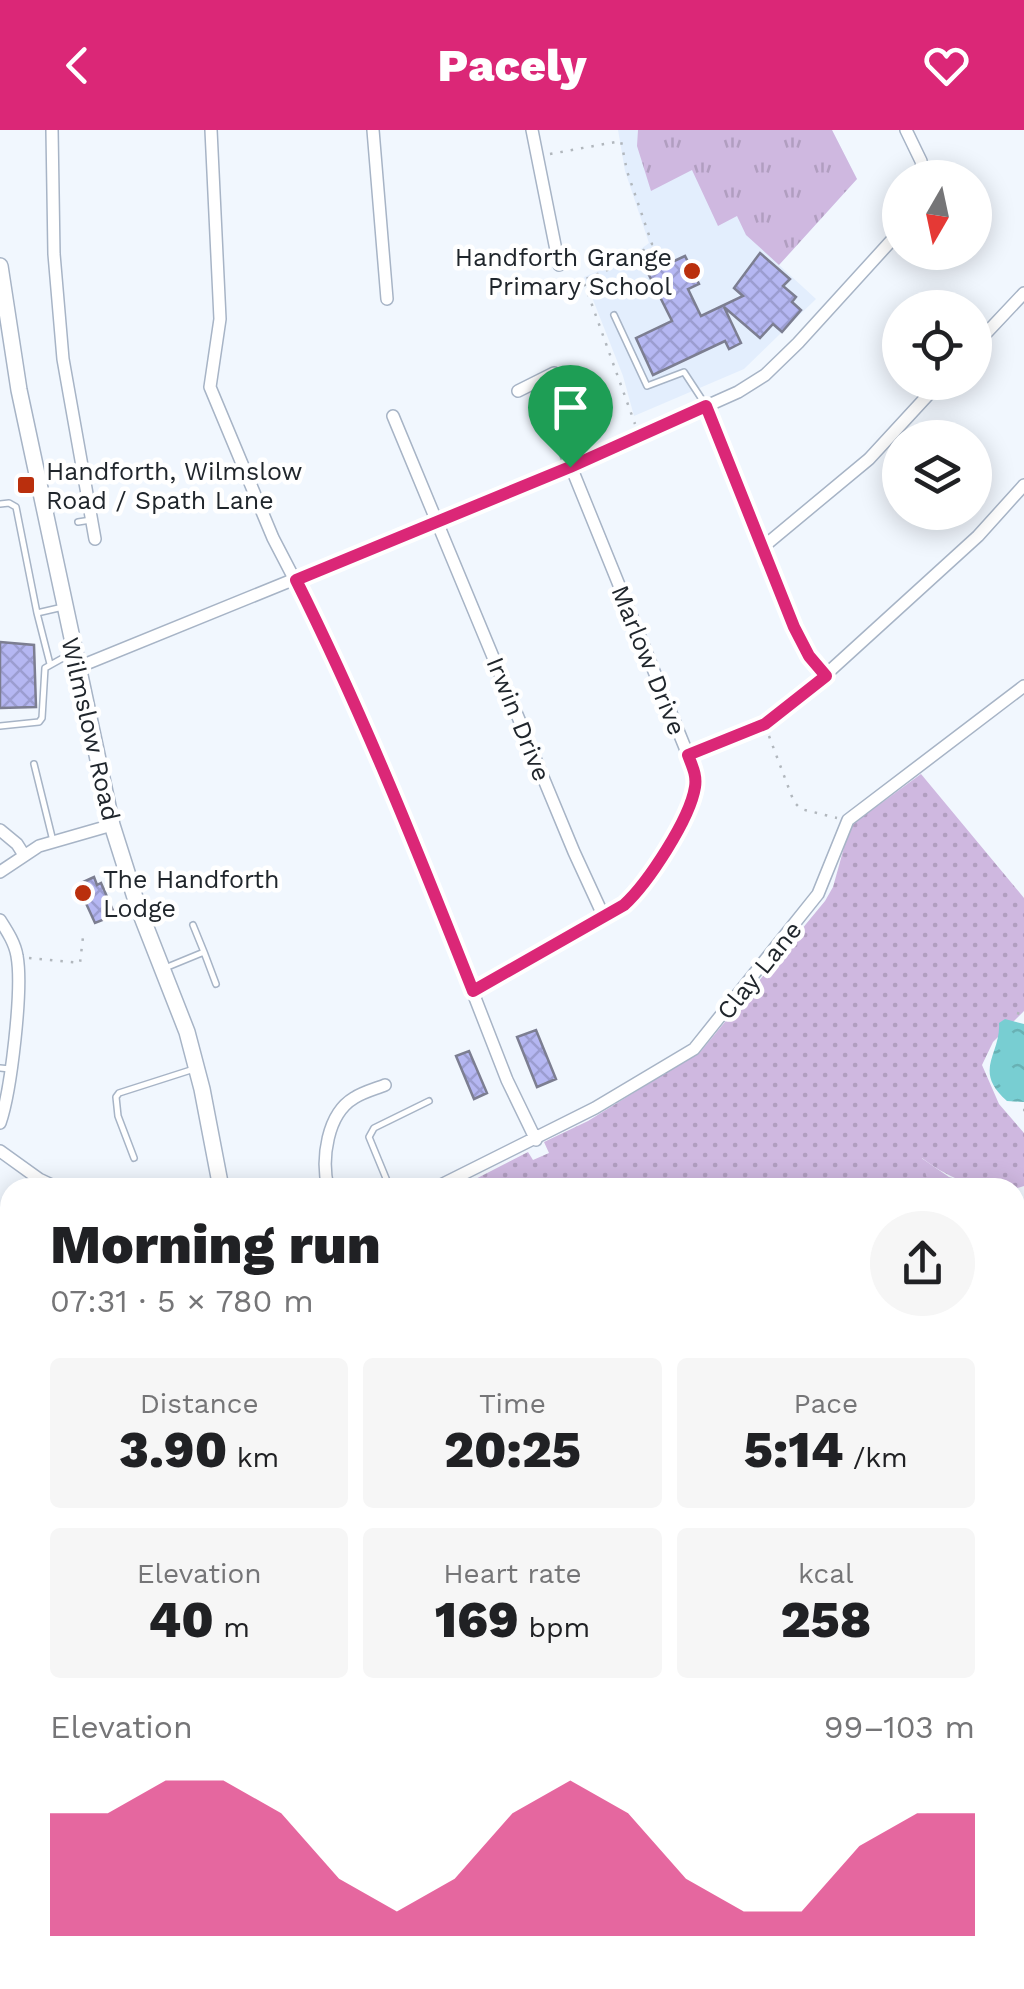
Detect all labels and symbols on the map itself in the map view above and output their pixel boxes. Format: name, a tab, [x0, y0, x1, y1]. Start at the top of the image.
north arrow	[882, 160, 992, 270]
place label: Handforth Grange Primary School	[455, 243, 672, 301]
marker: Handforth Grange Primary School	[681, 260, 703, 282]
pin	[528, 365, 613, 468]
place label: Handforth, Wilmslow Road / Spath Lane	[46, 457, 303, 515]
marker: Handforth, Wilmslow Road / Spath Lane	[15, 474, 37, 496]
street label: Marlow Drive	[605, 581, 692, 739]
street label: Wilmslow Road	[55, 635, 126, 824]
street label: Irwin Drive	[481, 653, 557, 785]
place label: The Handforth Lodge	[103, 865, 279, 923]
marker: The Handforth Lodge	[72, 882, 94, 904]
street label: Clay Lane	[711, 915, 808, 1025]

